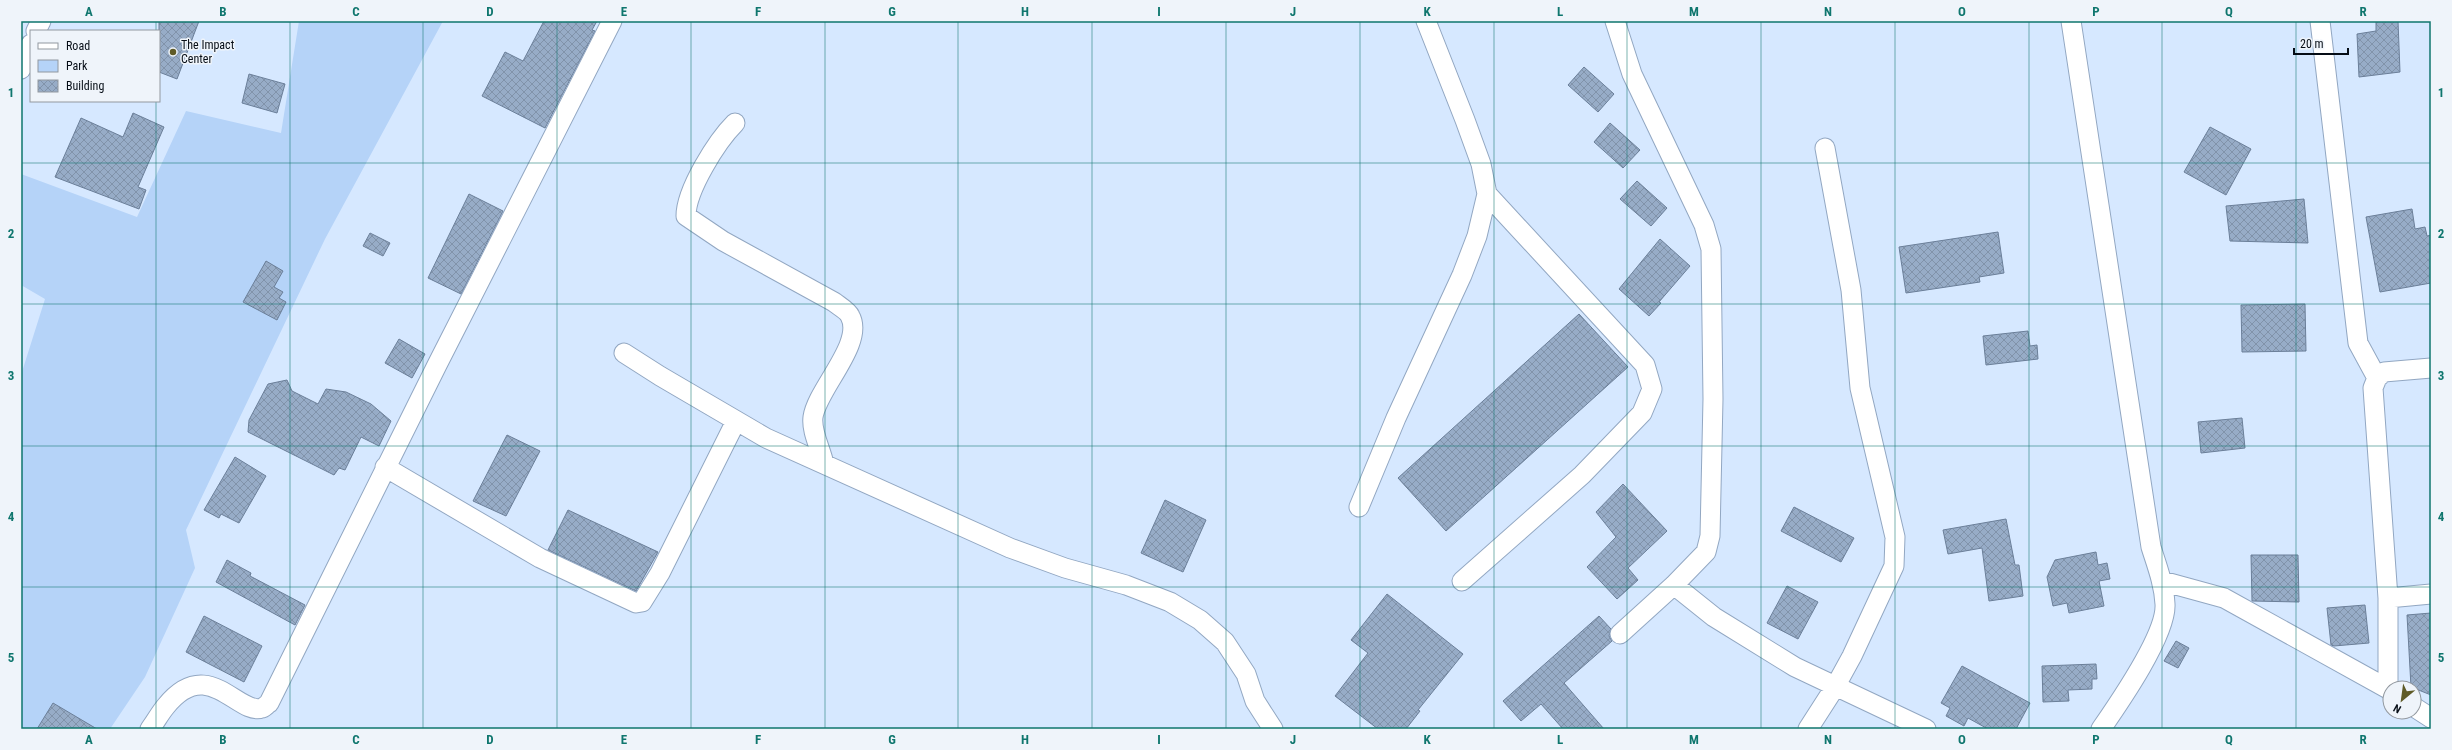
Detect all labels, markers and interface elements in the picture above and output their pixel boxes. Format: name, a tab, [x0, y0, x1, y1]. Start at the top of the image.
text: A	[85, 4, 93, 19]
text: B	[219, 4, 227, 19]
text: C	[352, 4, 360, 19]
text: D	[486, 4, 494, 19]
text: E	[621, 4, 628, 19]
text: F	[755, 4, 761, 19]
text: G	[888, 4, 896, 19]
text: H	[1021, 4, 1029, 19]
text: I	[1157, 4, 1161, 19]
text: J	[1290, 4, 1296, 19]
text: K	[1423, 4, 1431, 19]
text: L	[1557, 4, 1563, 19]
text: M	[1689, 4, 1699, 19]
text: N	[1824, 4, 1832, 19]
text: O	[1958, 4, 1966, 19]
text: P	[2092, 4, 2100, 19]
text: Q	[2225, 4, 2233, 19]
text: R	[2359, 4, 2367, 19]
legend	[30, 30, 160, 102]
scale bar	[2294, 30, 2348, 56]
text: 20 m	[2300, 37, 2324, 51]
place label: The Impact Center	[181, 38, 235, 66]
text: Road	[66, 39, 90, 53]
marker: The Impact Center	[168, 47, 178, 57]
text: Park	[66, 59, 88, 73]
text: Building	[66, 79, 104, 93]
text: 1	[8, 85, 14, 100]
text: 1	[2438, 85, 2444, 100]
text: 2	[8, 226, 15, 241]
text: 2	[2438, 226, 2445, 241]
text: 3	[8, 368, 14, 383]
text: 3	[2438, 368, 2444, 383]
text: 4	[8, 509, 15, 524]
text: 4	[2438, 509, 2445, 524]
text: 5	[8, 650, 15, 665]
text: 5	[2438, 650, 2445, 665]
north arrow	[2382, 680, 2422, 720]
text: N	[2391, 701, 2403, 716]
text: A	[85, 732, 93, 747]
text: B	[219, 732, 227, 747]
text: C	[352, 732, 360, 747]
text: D	[486, 732, 494, 747]
text: E	[621, 732, 628, 747]
text: F	[755, 732, 761, 747]
text: G	[888, 732, 896, 747]
text: H	[1021, 732, 1029, 747]
text: I	[1157, 732, 1161, 747]
text: J	[1290, 732, 1296, 747]
text: K	[1423, 732, 1431, 747]
text: L	[1557, 732, 1563, 747]
text: M	[1689, 732, 1699, 747]
text: N	[1824, 732, 1832, 747]
text: O	[1958, 732, 1966, 747]
text: P	[2092, 732, 2100, 747]
text: Q	[2225, 732, 2233, 747]
text: R	[2359, 732, 2367, 747]

